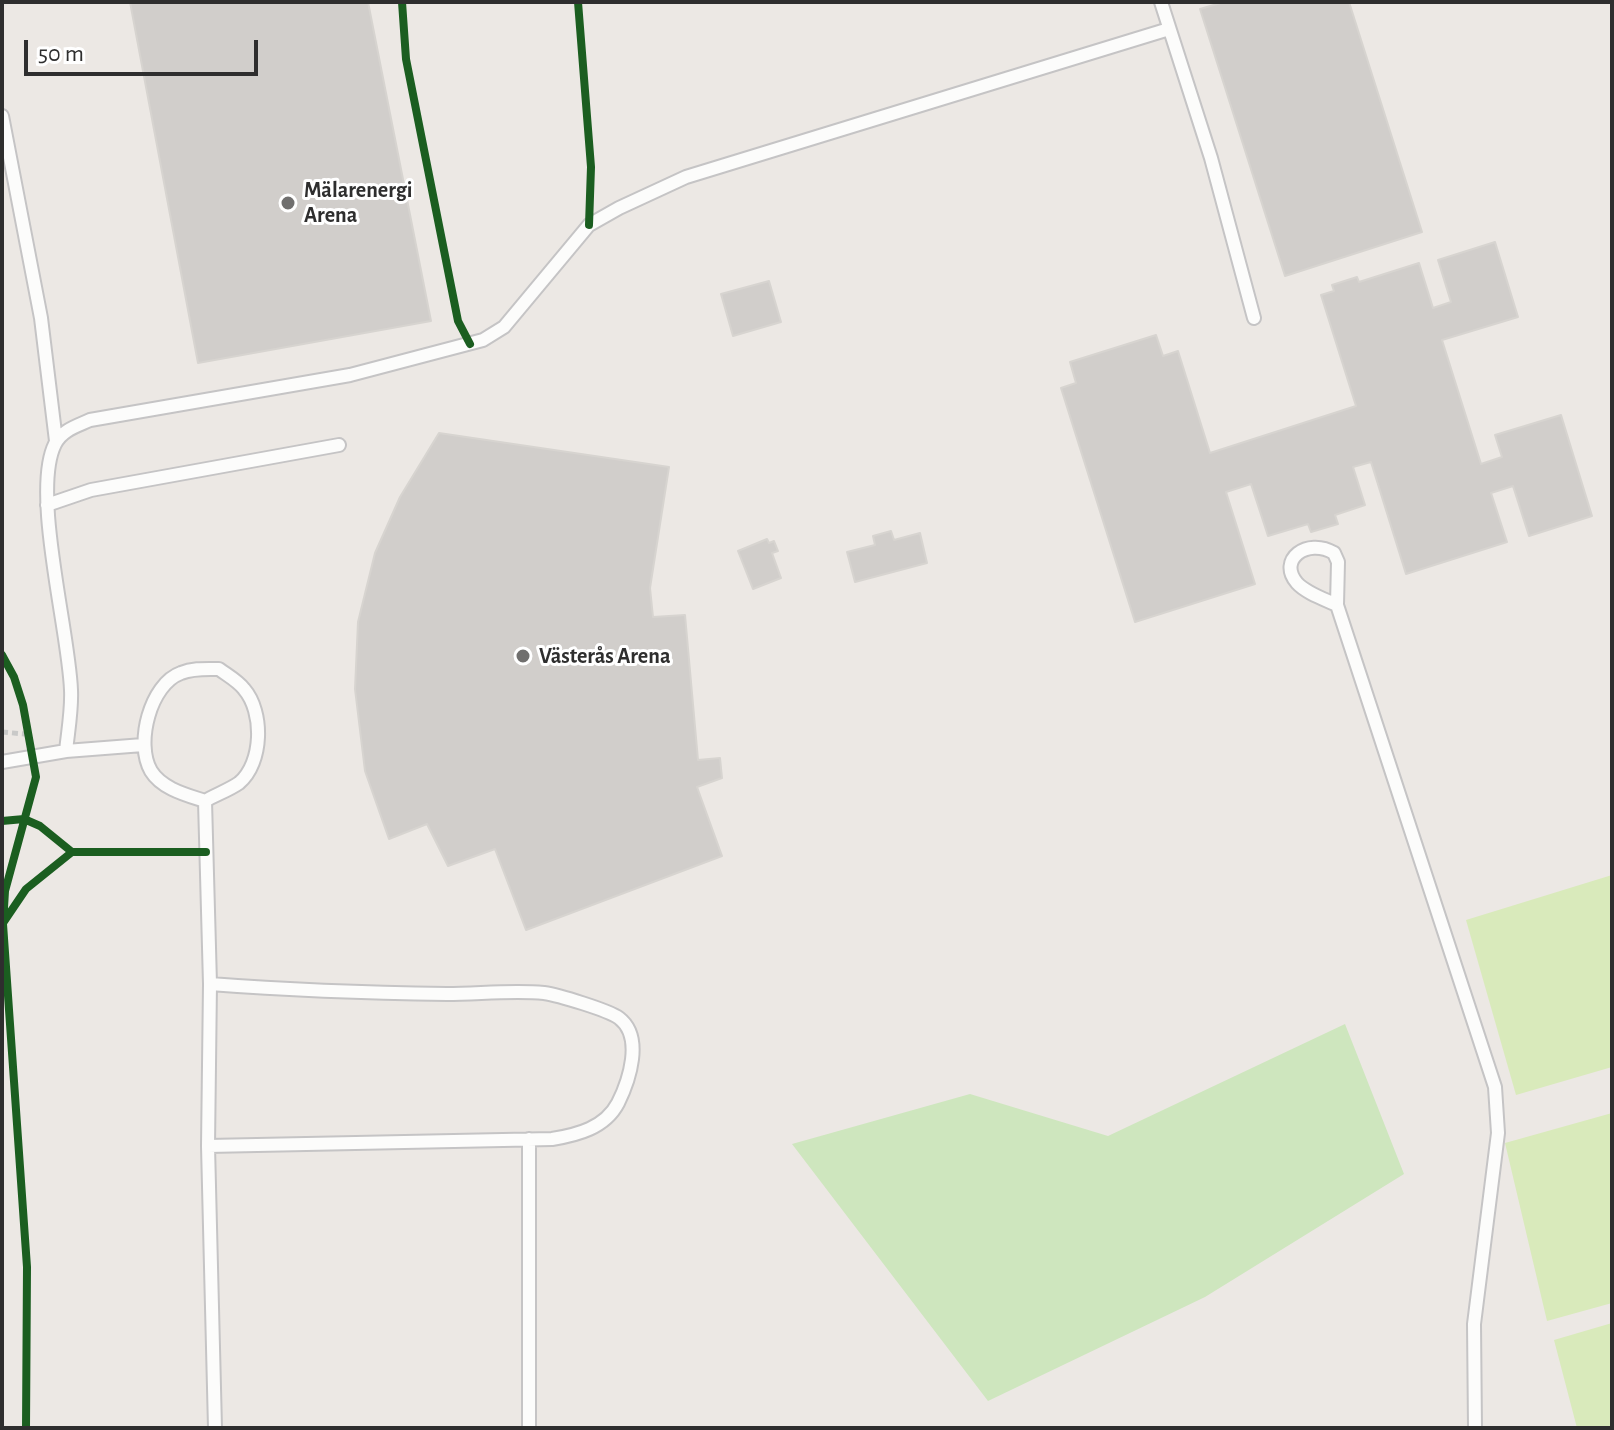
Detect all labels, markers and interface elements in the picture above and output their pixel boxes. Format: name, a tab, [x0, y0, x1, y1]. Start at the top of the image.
scale bar	[28, 24, 262, 74]
text: 50 m	[38, 42, 84, 66]
place label: Mälarenergi Arena	[304, 177, 413, 228]
marker: Mälarenergi Arena	[279, 194, 297, 212]
place label: Västerås Arena	[539, 643, 670, 669]
marker: Västerås Arena	[514, 647, 532, 665]

